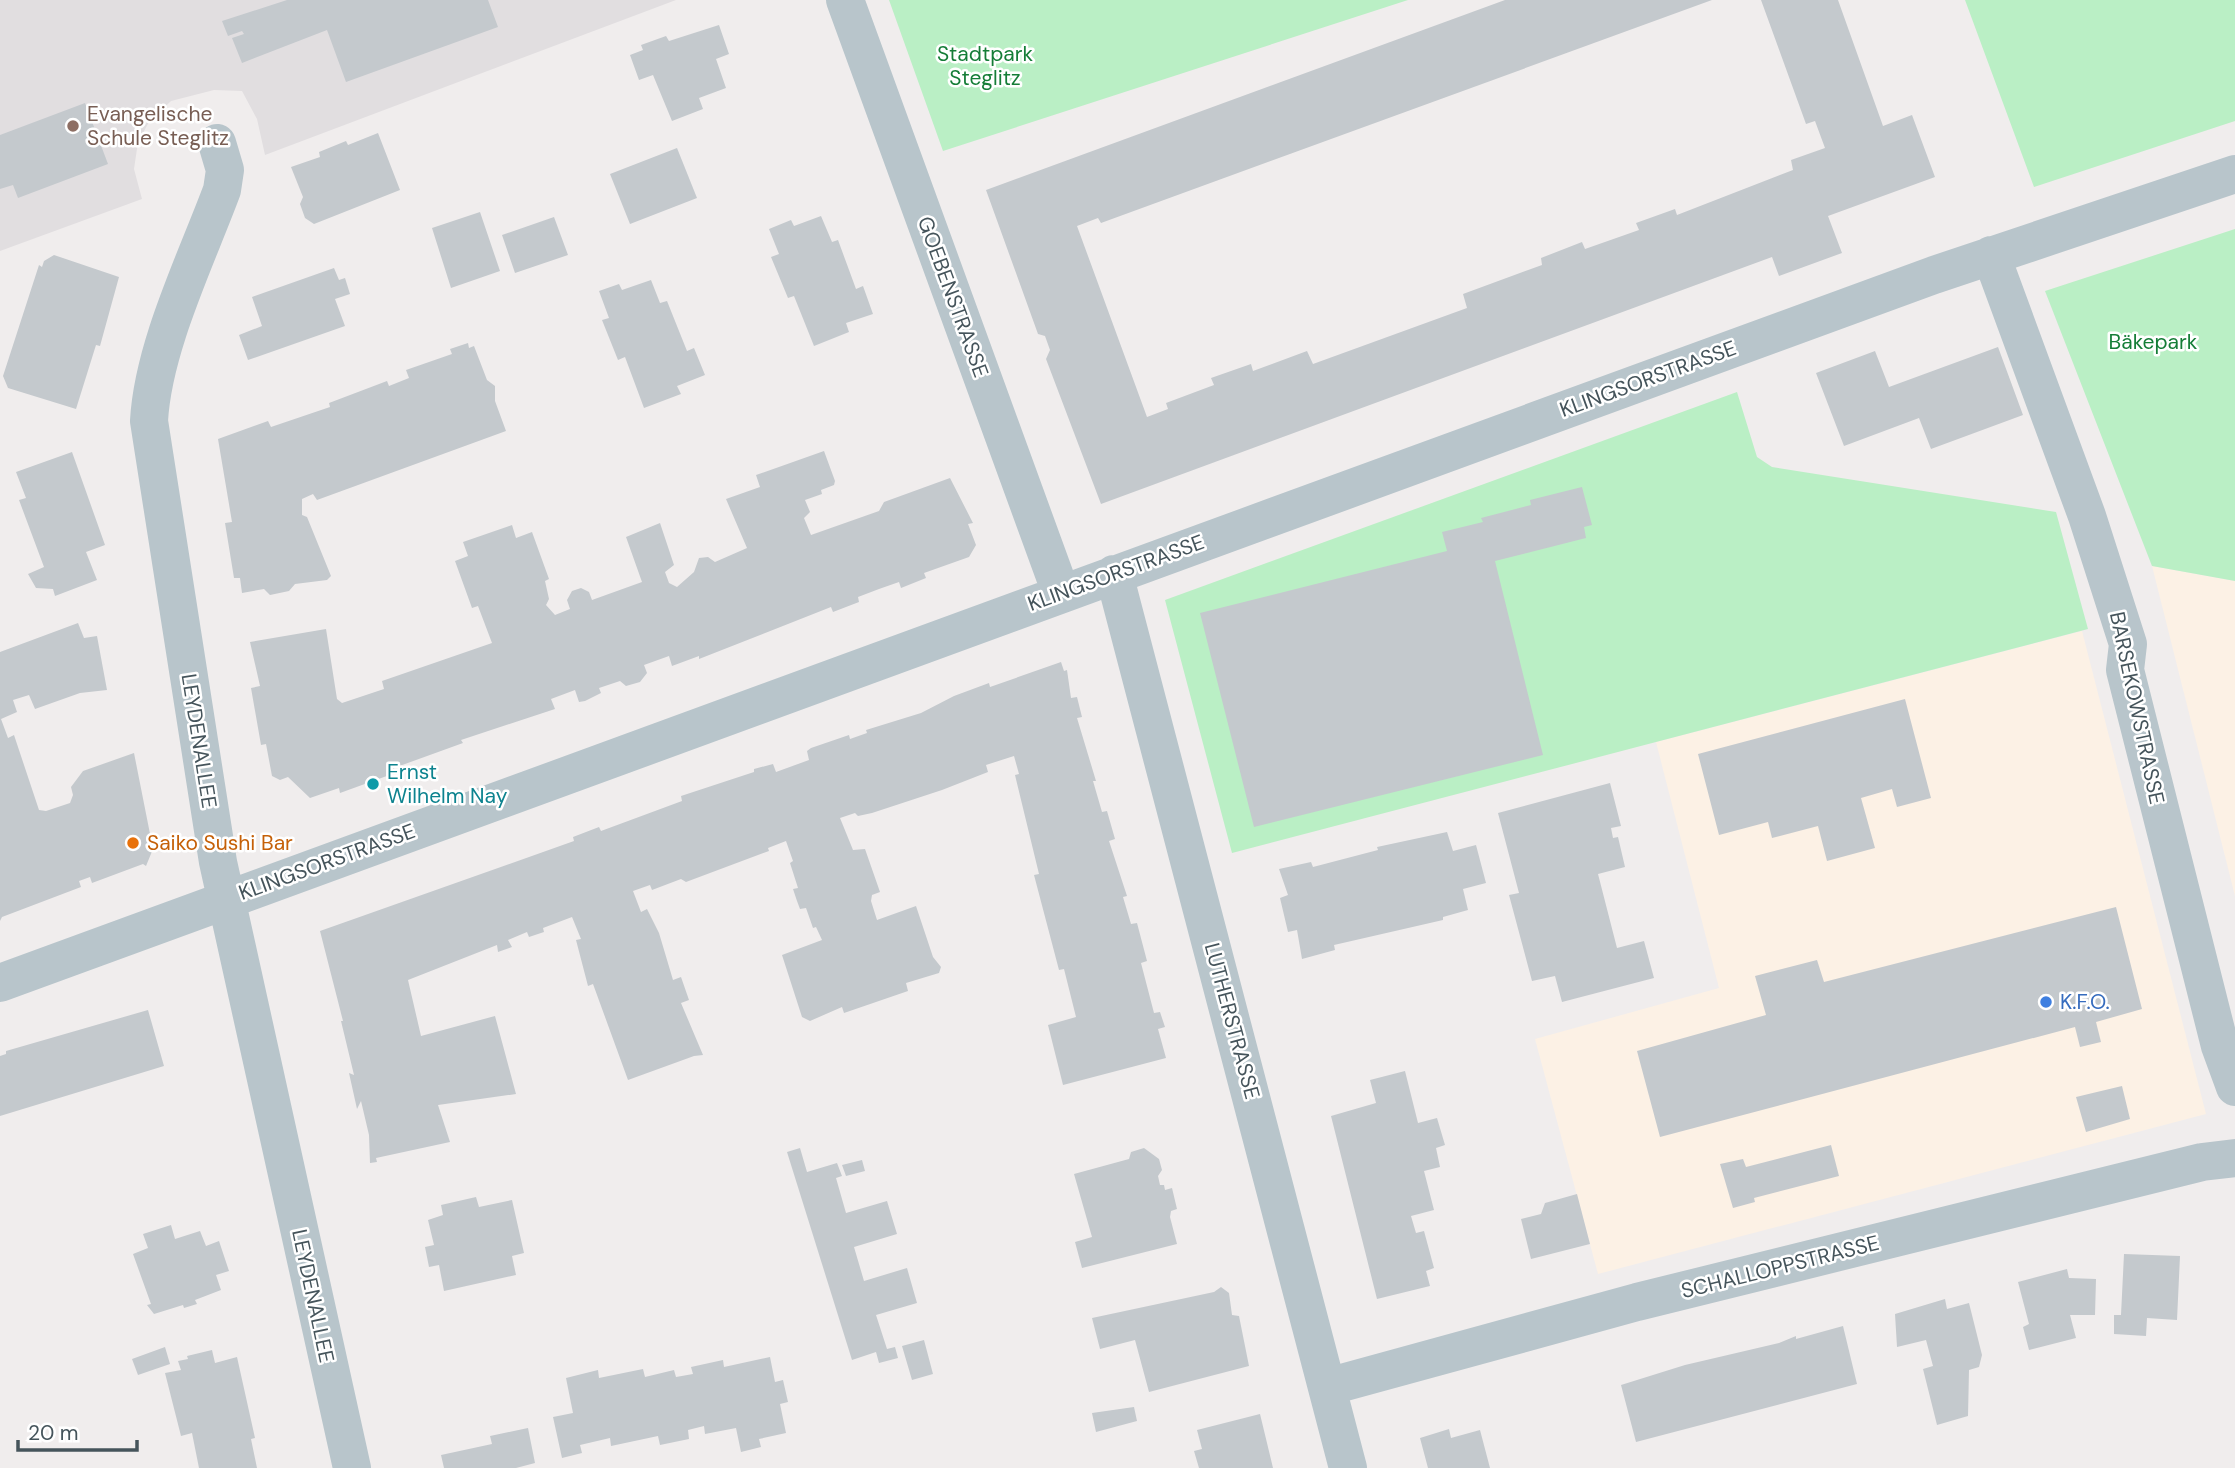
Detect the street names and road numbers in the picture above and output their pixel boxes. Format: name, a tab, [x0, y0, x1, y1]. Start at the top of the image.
street label: GOEBENSTRASSE	[911, 213, 995, 381]
street label: KLINGSORSTRASSE	[1556, 334, 1740, 424]
street label: KLINGSORSTRASSE	[1024, 528, 1208, 618]
street label: BARSEKOWSTRASSE	[2103, 609, 2171, 807]
street label: LEYDENALLEE	[175, 672, 223, 810]
street label: KLINGSORSTRASSE	[235, 817, 419, 907]
street label: LUTHERSTRASSE	[1198, 940, 1266, 1102]
street label: LEYDENALLEE	[285, 1227, 341, 1365]
street label: SCHALLOPPSTRASSE	[1678, 1229, 1882, 1305]

